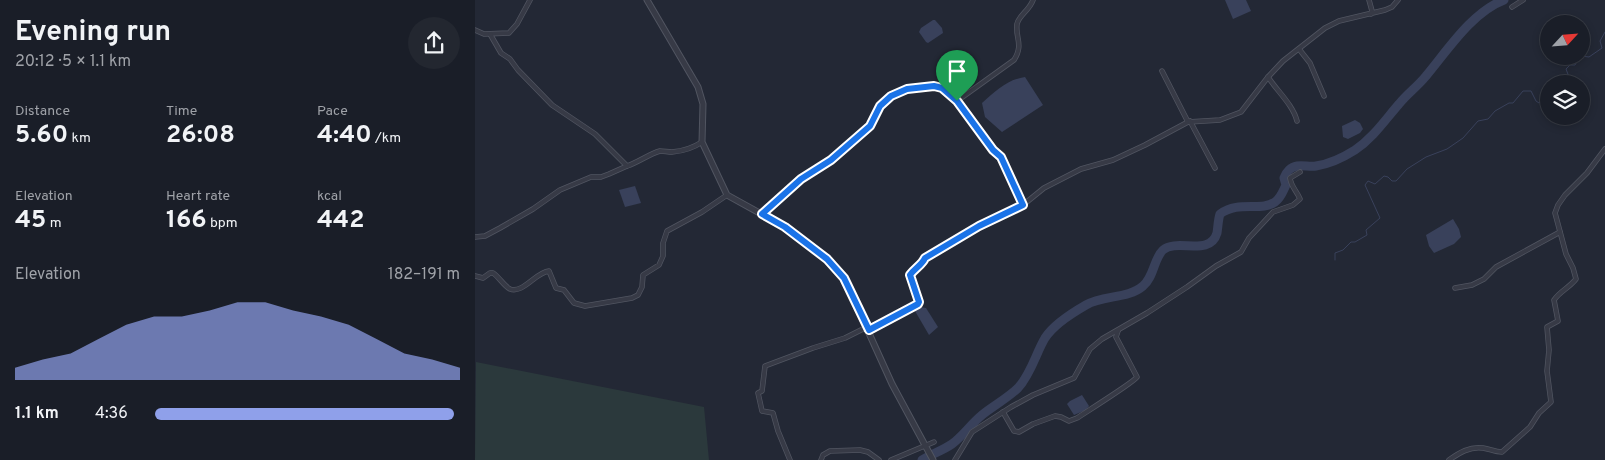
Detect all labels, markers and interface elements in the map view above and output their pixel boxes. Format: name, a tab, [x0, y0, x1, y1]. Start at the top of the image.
text: Evening run	[15, 15, 171, 51]
north arrow	[1540, 15, 1590, 65]
map controls	[1540, 15, 1590, 125]
button: share	[408, 17, 460, 69]
pin	[936, 50, 978, 101]
text: 20:12 · 5 × 1.1 km	[15, 52, 131, 72]
icon: arrive	[943, 57, 971, 85]
button: layers	[1540, 75, 1590, 125]
text: Distance	[15, 103, 70, 120]
text: Time	[166, 103, 197, 120]
text: Pace	[317, 103, 348, 120]
text: 5.60	[15, 120, 68, 152]
text: 26:08	[166, 120, 235, 152]
text: 4:40	[317, 120, 372, 152]
text: km	[68, 130, 91, 147]
text: /km	[372, 130, 401, 147]
text: Elevation	[15, 188, 73, 205]
text: Heart rate	[166, 188, 230, 205]
text: kcal	[317, 188, 342, 205]
text: 45	[15, 205, 46, 237]
text: 166	[166, 205, 207, 237]
text: 442	[317, 205, 364, 237]
text: m	[46, 215, 62, 232]
text: bpm	[207, 215, 238, 232]
text: Elevation	[15, 265, 81, 285]
text: 182–191 m	[388, 265, 460, 285]
text: 1.1 km	[15, 404, 59, 424]
text: 4:36	[95, 404, 128, 424]

